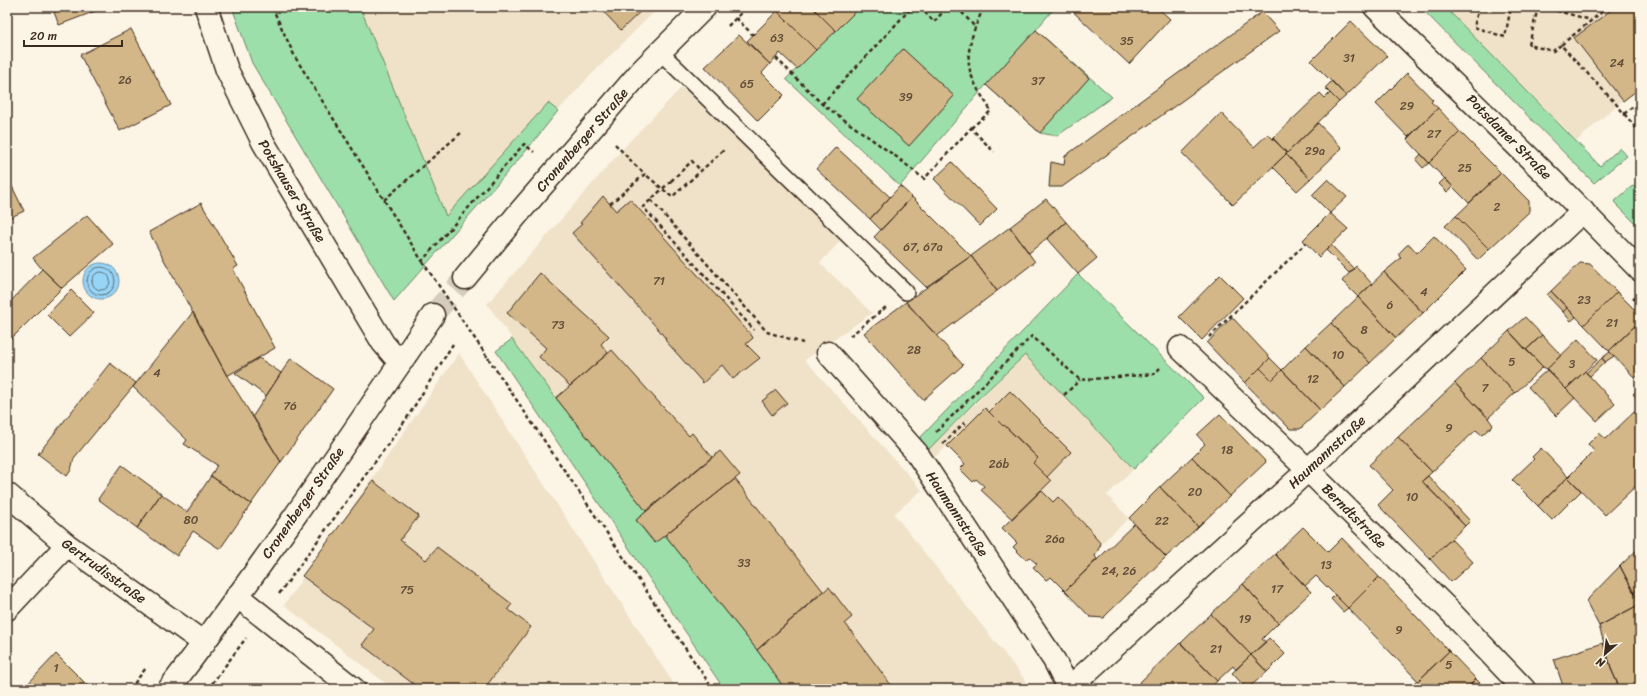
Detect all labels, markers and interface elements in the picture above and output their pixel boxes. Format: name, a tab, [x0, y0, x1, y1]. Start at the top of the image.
scale bar	[24, 22, 122, 48]
text: 20 m	[30, 25, 57, 47]
house number: 63	[770, 27, 784, 49]
house number: 35	[1120, 30, 1134, 52]
house number: 31	[1343, 47, 1355, 69]
house number: 24	[1610, 52, 1625, 74]
house number: 26	[118, 69, 132, 91]
house number: 37	[1031, 70, 1046, 92]
house number: 65	[740, 73, 754, 95]
street label: Cronenberger Straße	[529, 82, 635, 198]
house number: 39	[899, 86, 913, 108]
street label: Potsdamer Straße	[1460, 88, 1558, 186]
house number: 29	[1400, 95, 1414, 117]
house number: 27	[1427, 123, 1442, 145]
street label: Potshauser Straße	[251, 135, 333, 248]
house number: 29a	[1305, 140, 1325, 162]
house number: 25	[1458, 157, 1472, 179]
house number: 2	[1494, 196, 1501, 218]
house number: 67, 67a	[903, 236, 943, 258]
house number: 71	[653, 270, 665, 292]
house number: 4	[1420, 281, 1428, 303]
house number: 23	[1577, 289, 1591, 311]
house number: 6	[1387, 294, 1394, 316]
house number: 21	[1606, 312, 1618, 334]
house number: 73	[551, 314, 565, 336]
house number: 8	[1360, 319, 1368, 341]
house number: 28	[907, 339, 921, 361]
house number: 10	[1332, 344, 1345, 366]
house number: 5	[1508, 351, 1516, 373]
house number: 3	[1569, 353, 1576, 375]
house number: 4	[153, 362, 161, 384]
house number: 12	[1307, 368, 1319, 390]
house number: 7	[1482, 377, 1490, 399]
house number: 76	[283, 395, 297, 417]
street label: Haumannstraße	[1282, 409, 1372, 495]
house number: 9	[1445, 417, 1453, 439]
house number: 18	[1221, 439, 1233, 461]
street label: Cronenberger Straße	[255, 442, 351, 564]
house number: 26b	[989, 453, 1010, 475]
street label: Haumannstraße	[919, 466, 995, 562]
street label: Berndtstraße	[1315, 477, 1393, 555]
house number: 20	[1188, 481, 1203, 503]
house number: 10	[1406, 486, 1419, 508]
house number: 80	[184, 509, 199, 531]
house number: 22	[1155, 510, 1169, 532]
house number: 26a	[1045, 528, 1065, 550]
street label: Gertrudisstraße	[56, 531, 152, 611]
house number: 33	[737, 552, 751, 574]
house number: 13	[1320, 554, 1332, 576]
house number: 24, 26	[1102, 560, 1136, 582]
house number: 17	[1271, 578, 1284, 600]
house number: 75	[400, 579, 414, 601]
house number: 19	[1239, 608, 1251, 630]
house number: 9	[1395, 619, 1403, 641]
north arrow	[1585, 634, 1625, 674]
house number: 21	[1210, 638, 1222, 660]
text: N	[1592, 652, 1609, 673]
house number: 5	[1445, 654, 1453, 676]
house number: 1	[53, 657, 59, 679]

